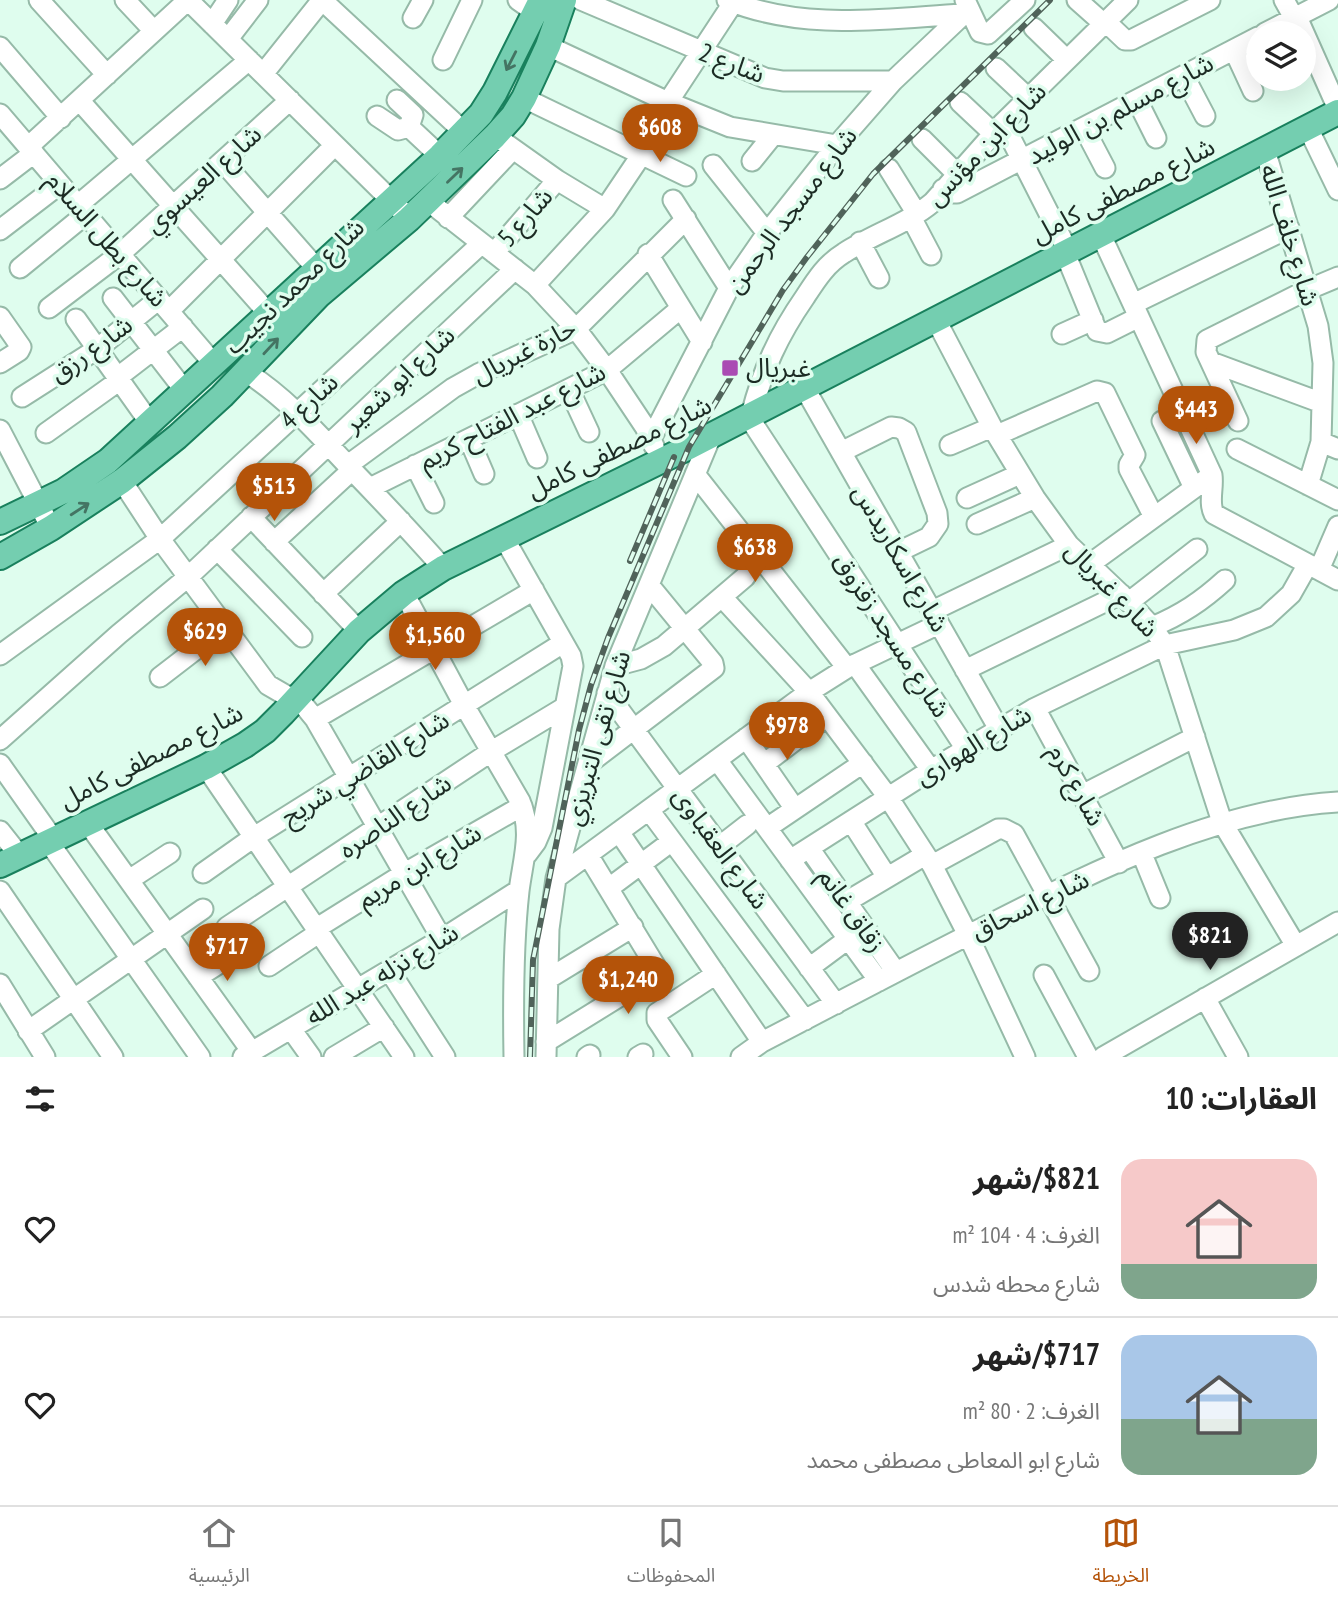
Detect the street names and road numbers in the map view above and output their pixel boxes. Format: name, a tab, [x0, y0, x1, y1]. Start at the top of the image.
street label: شارع 2	[694, 35, 770, 93]
street label: شارع مسلم بن الوليد	[1021, 45, 1221, 175]
street label: شارع ابن مؤنس	[918, 75, 1055, 215]
street label: شارع العيسوي	[137, 117, 271, 243]
street label: شارع مسجد الرحمن	[717, 120, 866, 301]
street label: شارع مصطفى كامل	[1026, 129, 1221, 253]
street label: شارع خلف الله	[1250, 160, 1328, 311]
street label: شارع بطل السلام	[36, 164, 175, 316]
street label: شارع 5	[490, 180, 562, 255]
street label: شارع محمد نجيب	[217, 210, 373, 363]
street label: شارع رزق	[43, 307, 140, 392]
street label: حارة غبريال	[466, 310, 581, 391]
street label: شارع ابو شعير	[335, 318, 464, 442]
street label: شارع عبد الفتاح كريم	[413, 354, 613, 480]
street label: شارع 4	[273, 365, 347, 438]
street label: شارع مصطفى كامل	[521, 388, 718, 508]
street label: شارع اسكاريدس	[843, 478, 957, 639]
street label: شارع غبريال	[1056, 534, 1166, 646]
street label: شارع مسجد زقزوق	[824, 546, 958, 725]
street label: شارع تقى التبريزي	[556, 647, 641, 830]
street label: شارع مصطفى كامل	[54, 695, 249, 819]
street label: شارع الهوارى	[908, 697, 1039, 795]
street label: شارع القاضي شريح	[274, 703, 457, 836]
street label: شارع كرم	[1038, 738, 1113, 834]
street label: شارع الناصره	[332, 766, 459, 868]
street label: شارع العقباوى	[663, 780, 777, 917]
street label: شارع ابن مريم	[350, 816, 489, 919]
street label: زقاق غانم	[808, 861, 893, 961]
street label: شارع اسحاق	[965, 862, 1095, 950]
street label: شارع نزله عبد الله	[299, 915, 466, 1035]

